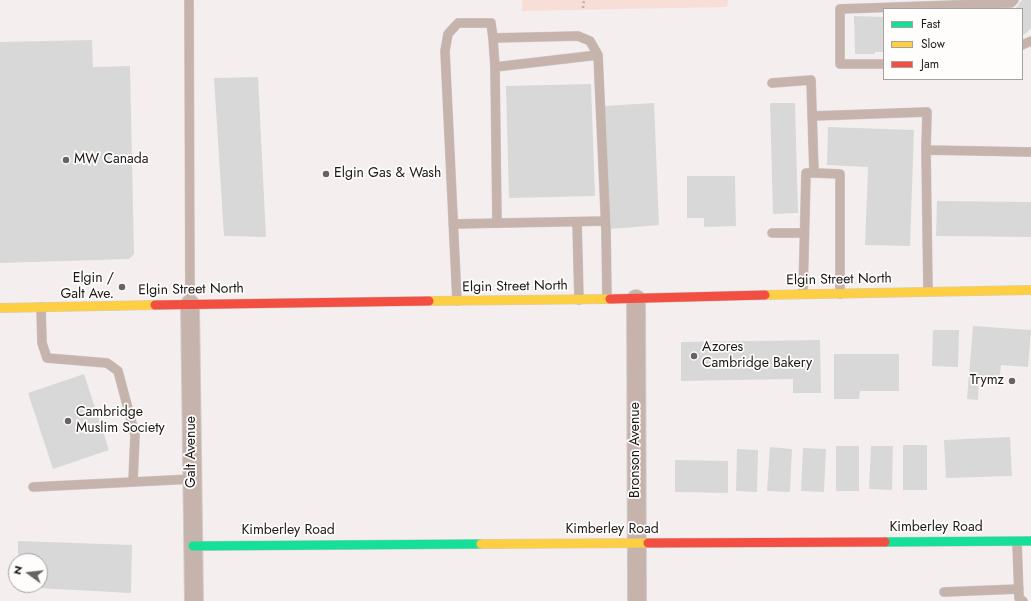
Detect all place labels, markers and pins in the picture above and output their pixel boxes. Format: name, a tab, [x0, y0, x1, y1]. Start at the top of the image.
place label: MW Canada	[74, 152, 149, 168]
marker: MW Canada	[61, 155, 71, 165]
place label: Elgin Gas & Wash	[334, 166, 441, 182]
marker: Elgin Gas & Wash	[321, 169, 331, 179]
place label: Elgin / Galt Ave.	[60, 271, 114, 304]
marker: Elgin / Galt Ave.	[117, 282, 127, 292]
place label: Azores Cambridge Bakery	[702, 340, 812, 372]
marker: Azores Cambridge Bakery	[689, 351, 699, 361]
place label: Trymz	[970, 373, 1004, 389]
marker: Trymz	[1007, 376, 1017, 386]
place label: Cambridge Muslim Society	[76, 405, 165, 438]
marker: Cambridge Muslim Society	[63, 416, 73, 426]

